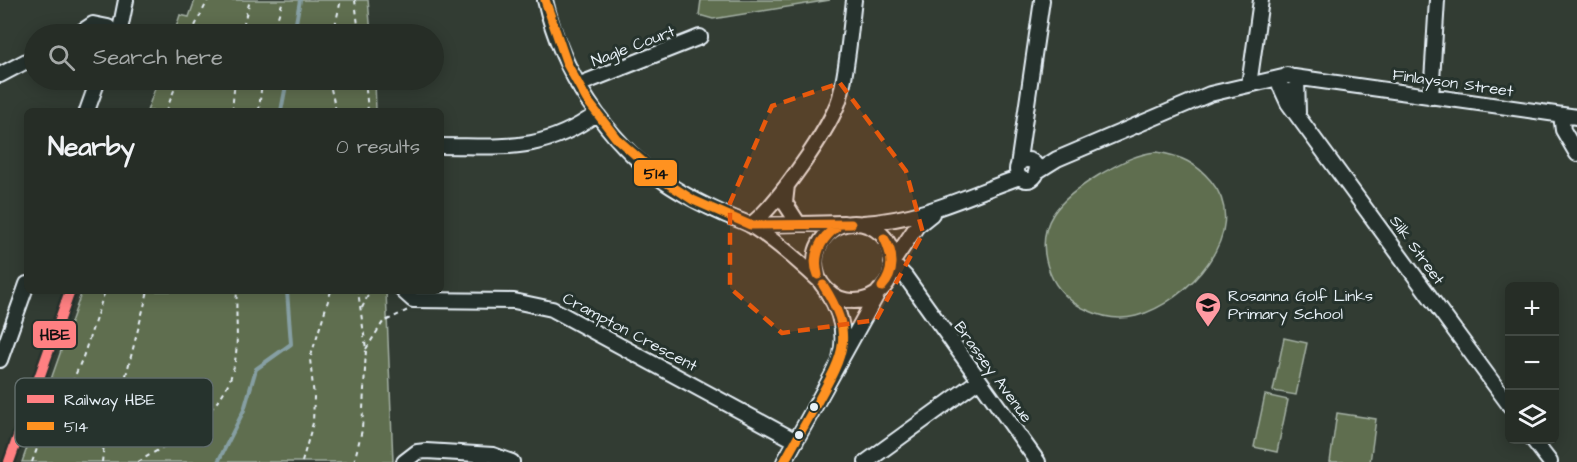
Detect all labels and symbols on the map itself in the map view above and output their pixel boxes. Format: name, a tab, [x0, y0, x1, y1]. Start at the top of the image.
street label: Nagle Court	[588, 20, 679, 73]
street label: Finlayson Street	[1391, 64, 1515, 103]
line badge: 514	[633, 159, 678, 187]
text: 514	[644, 163, 668, 185]
street label: Silk Street	[1384, 211, 1450, 290]
place label: Rosanna Golf Links Primary School	[1228, 285, 1373, 326]
street label: Crampton Crescent	[559, 287, 702, 377]
school or university icon: Rosanna Golf Links Primary School	[1193, 290, 1223, 328]
street label: Brassey Avenue	[948, 317, 1037, 428]
line badge: HBE	[32, 320, 77, 349]
text: HBE	[40, 324, 71, 346]
legend	[15, 378, 213, 447]
text: Railway HBE	[64, 389, 156, 412]
unlabelled marker	[808, 401, 820, 413]
text: 514	[64, 416, 88, 438]
unlabelled marker	[793, 429, 805, 441]

